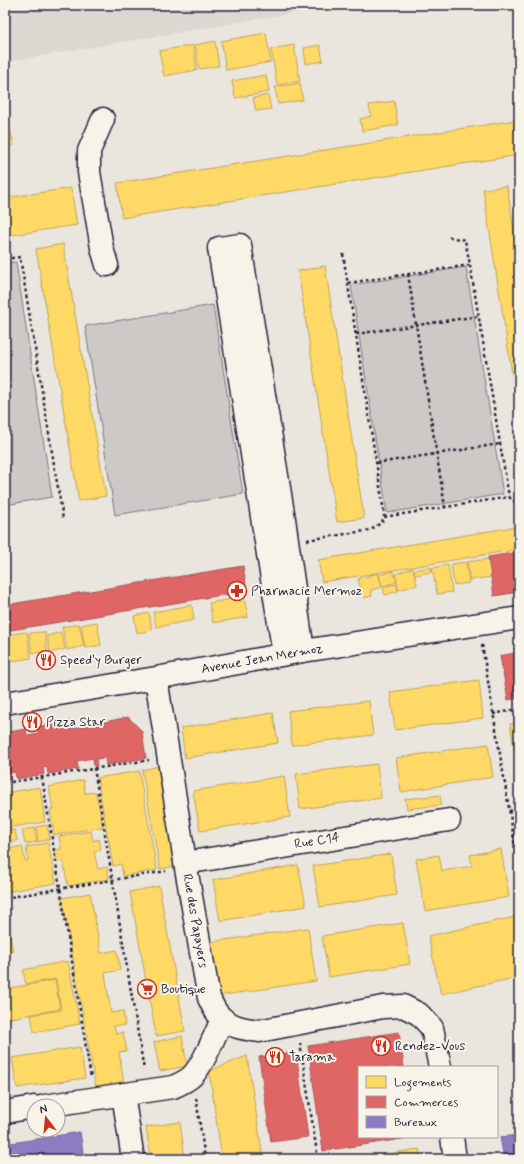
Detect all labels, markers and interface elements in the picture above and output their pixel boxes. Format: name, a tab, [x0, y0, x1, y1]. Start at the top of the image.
pharmacy icon: Pharmacie Mermoz	[226, 580, 248, 602]
place label: Pharmacie Mermoz	[251, 583, 363, 600]
street label: Avenue Jean Mermoz	[200, 640, 324, 678]
restaurant icon: Speed'y Burger	[35, 649, 57, 671]
place label: Speed'y Burger	[60, 652, 142, 669]
restaurant icon: Pizza Star	[21, 711, 43, 733]
place label: Pizza Star	[46, 714, 106, 731]
street label: Rue C14	[293, 829, 341, 853]
street label: Rue des Papayers	[178, 873, 212, 970]
supermarket icon: Boutique	[136, 978, 158, 1000]
place label: Boutique	[161, 981, 206, 998]
restaurant icon: Rendez-Vous	[370, 1035, 392, 1057]
place label: Rendez-Vous	[395, 1038, 465, 1055]
restaurant icon: Tarama	[264, 1046, 286, 1068]
place label: Tarama	[289, 1049, 335, 1066]
legend	[358, 1066, 498, 1138]
text: Logements	[394, 1075, 451, 1092]
text: Commerces	[394, 1095, 459, 1111]
north arrow	[26, 1098, 66, 1138]
text: N	[38, 1102, 49, 1117]
text: Bureaux	[394, 1115, 437, 1131]

